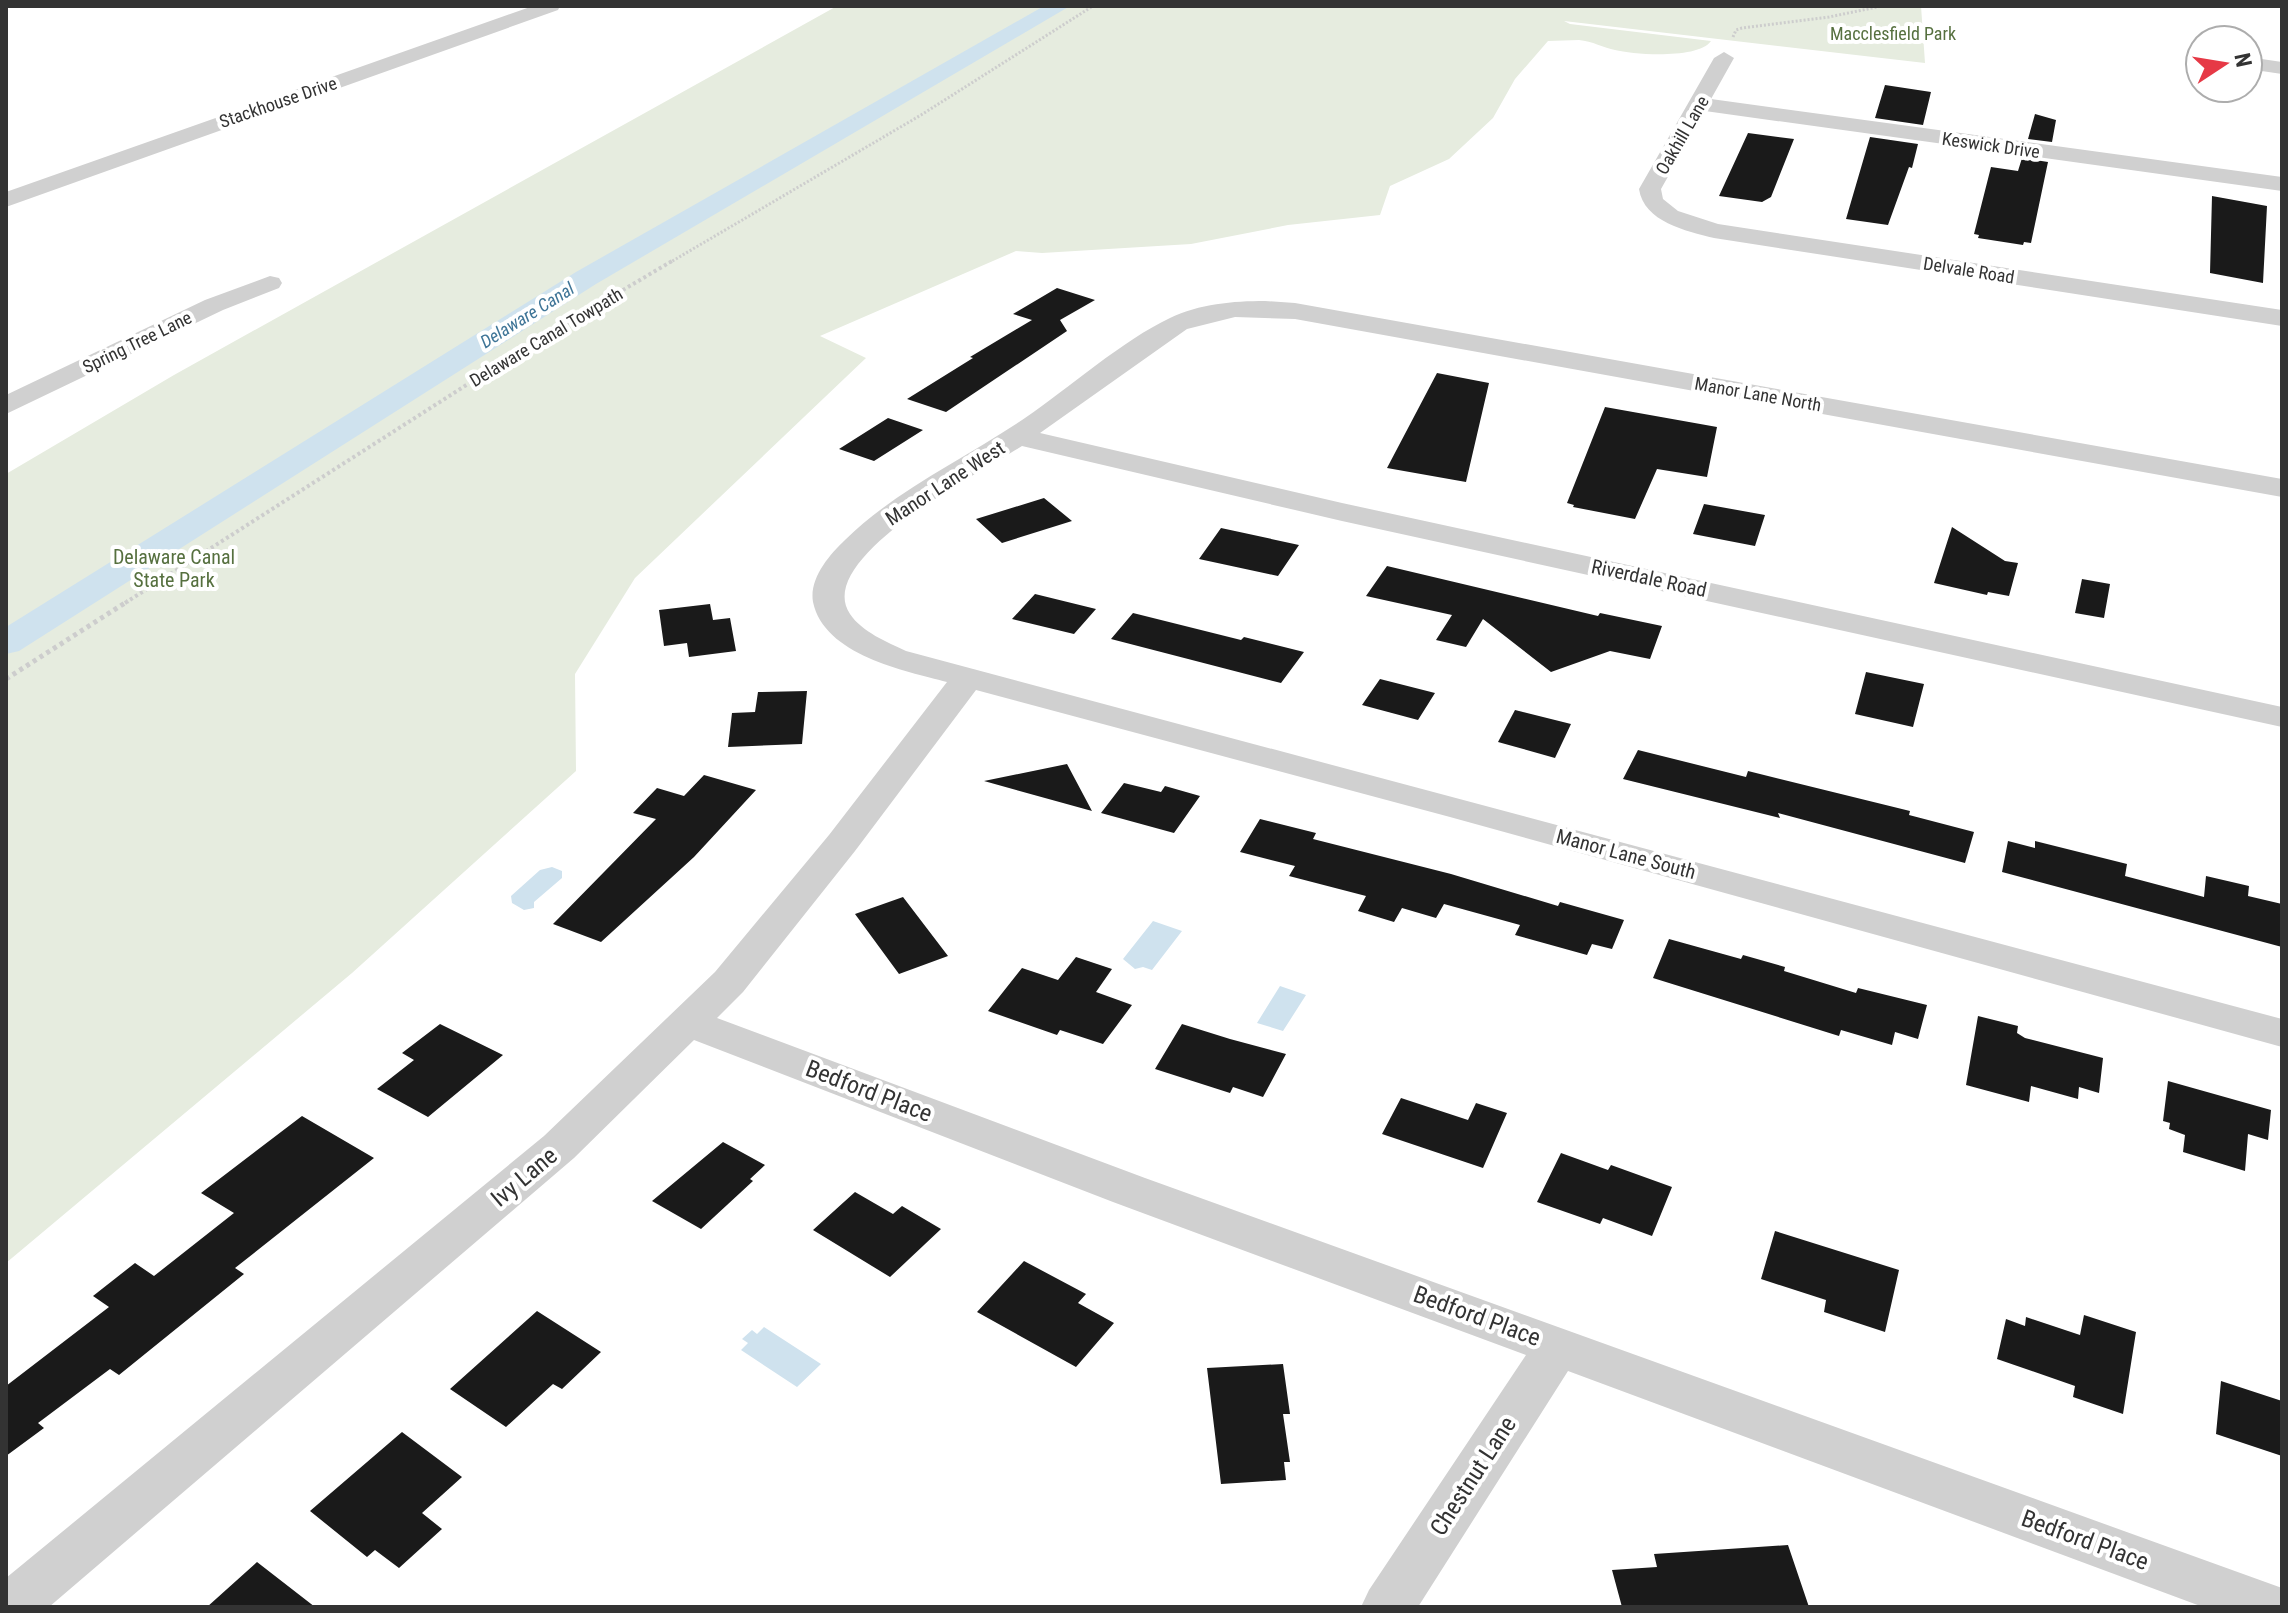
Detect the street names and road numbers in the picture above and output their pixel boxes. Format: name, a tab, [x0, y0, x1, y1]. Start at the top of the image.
street label: Stackhouse Drive	[217, 72, 339, 132]
street label: Oakhill Lane	[1651, 92, 1713, 178]
street label: Keswick Drive	[1941, 128, 2041, 162]
street label: Delvale Road	[1922, 252, 2016, 288]
street label: Delaware Canal Towpath	[466, 283, 626, 391]
street label: Spring Tree Lane	[79, 307, 195, 377]
street label: Manor Lane North	[1693, 373, 1823, 415]
street label: Manor Lane West	[881, 436, 1009, 530]
street label: Riverdale Road	[1589, 554, 1709, 602]
street label: Manor Lane South	[1554, 824, 1698, 884]
street label: Bedford Place	[802, 1054, 936, 1128]
street label: Ivy Lane	[485, 1141, 563, 1213]
street label: Bedford Place	[1410, 1280, 1544, 1352]
street label: Chestnut Lane	[1424, 1411, 1522, 1541]
street label: Bedford Place	[2018, 1504, 2152, 1576]

